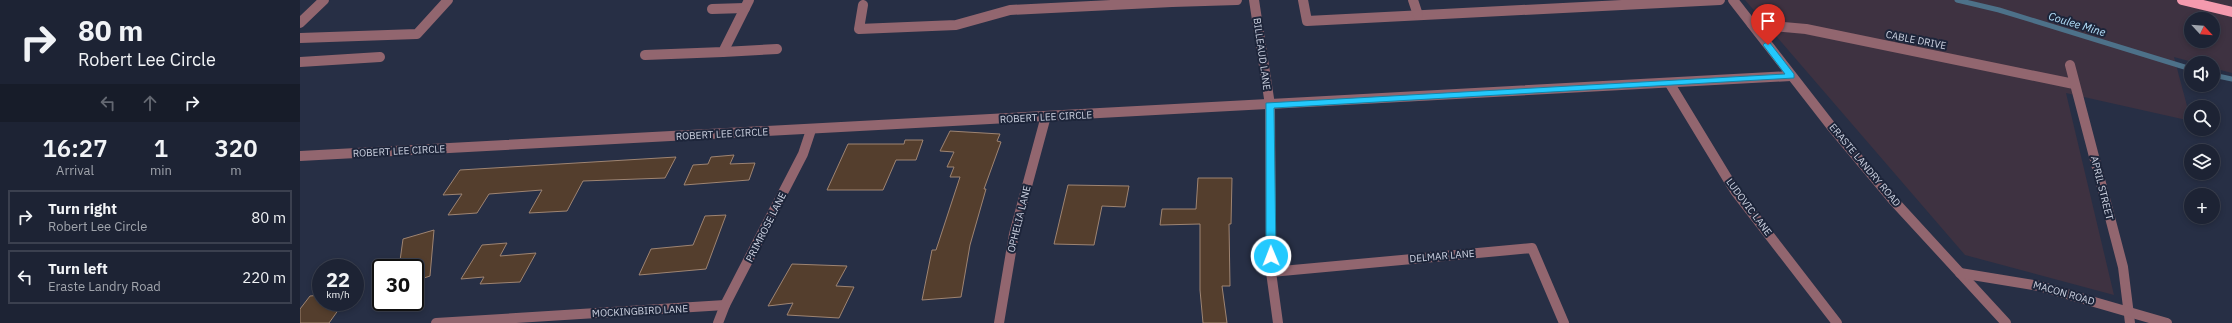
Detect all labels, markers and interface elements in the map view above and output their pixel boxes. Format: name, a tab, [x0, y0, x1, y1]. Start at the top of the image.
pin	[1751, 4, 1785, 45]
water label: Coulee Mine	[2047, 9, 2108, 39]
icon: arrive	[1757, 10, 1779, 32]
text: 80 m	[78, 12, 143, 49]
north arrow	[2184, 12, 2220, 48]
map controls	[2184, 12, 2220, 224]
icon: right	[12, 16, 64, 68]
street label: BILLEAUD LANE	[1250, 17, 1274, 91]
street label: CABLE DRIVE	[1885, 28, 1948, 52]
text: Robert Lee Circle	[78, 48, 216, 71]
button: sound	[2184, 56, 2220, 92]
icon: left	[97, 92, 119, 114]
icon: ahead	[139, 92, 161, 114]
icon: right	[181, 92, 203, 114]
button: search	[2184, 100, 2220, 136]
street label: ROBERT LEE CIRCLE	[999, 108, 1093, 126]
street label: ERASTE LANDRY ROAD	[1826, 121, 1904, 209]
street label: ROBERT LEE CIRCLE	[675, 125, 769, 143]
text: 16:27	[42, 132, 108, 164]
text: 1	[154, 132, 168, 164]
text: 320	[214, 132, 258, 164]
street label: ROBERT LEE CIRCLE	[352, 142, 446, 160]
button: layers	[2184, 144, 2220, 180]
street label: APRIL STREET	[2088, 155, 2116, 222]
text: Arrival	[56, 162, 94, 179]
text: min	[150, 162, 172, 179]
text: m	[230, 162, 242, 179]
street label: LUDOVIC LANE	[1723, 176, 1775, 238]
street label: OPHELIA LANE	[1004, 184, 1034, 254]
button: +	[2184, 188, 2220, 224]
street label: PRIMROSE LANE	[743, 190, 789, 264]
text: Turn right	[48, 199, 117, 218]
icon: right	[14, 206, 36, 228]
text: 80 m	[251, 208, 286, 227]
text: Robert Lee Circle	[48, 218, 148, 235]
position arrow	[1250, 235, 1292, 277]
street label: DELMAR LANE	[1409, 247, 1475, 265]
text: Turn left	[48, 259, 108, 278]
speed limit sign: 30	[372, 259, 424, 311]
icon: left	[14, 266, 36, 288]
text: 22	[326, 266, 350, 293]
text: 220 m	[242, 268, 286, 287]
text: Eraste Landry Road	[48, 278, 161, 295]
street label: MACON ROAD	[2032, 278, 2096, 308]
text: km/h	[326, 288, 350, 301]
street label: MOCKINGBIRD LANE	[592, 302, 689, 320]

